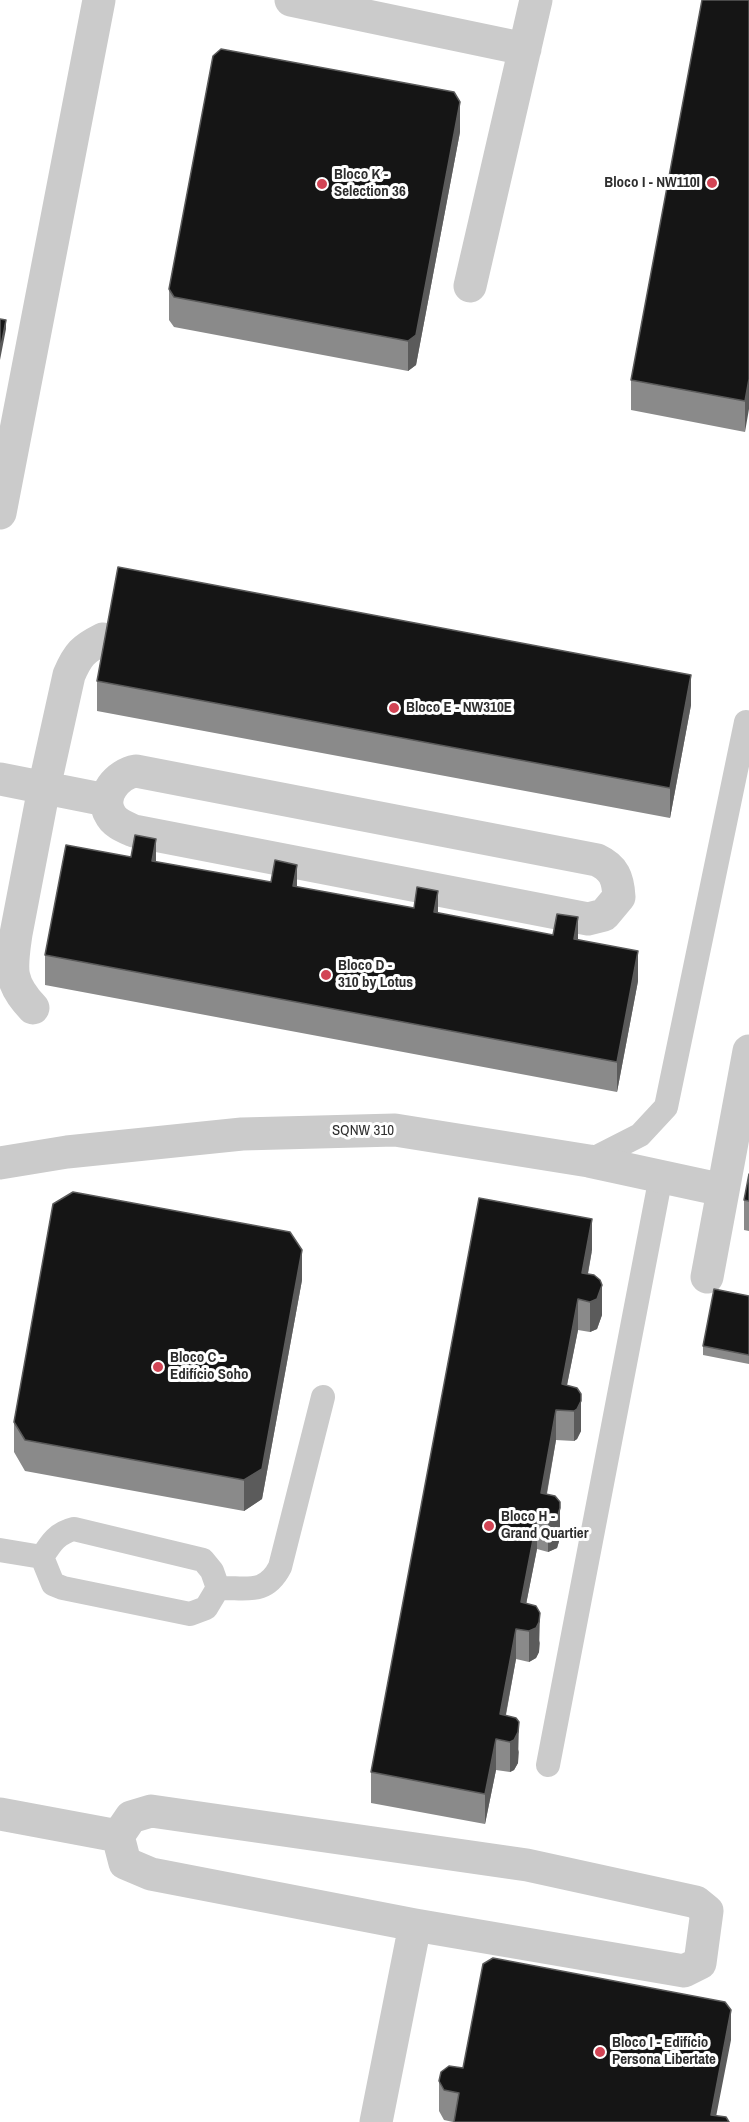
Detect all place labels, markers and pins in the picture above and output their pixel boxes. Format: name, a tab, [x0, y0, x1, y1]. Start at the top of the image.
place label: Bloco K - Selection 36	[334, 166, 406, 201]
place label: Bloco I - NW110I	[604, 174, 700, 192]
marker: Bloco I - NW110I	[705, 176, 719, 190]
marker: Bloco K - Selection 36	[315, 177, 329, 191]
place label: Bloco E - NW310E	[406, 699, 512, 717]
marker: Bloco E - NW310E	[387, 701, 401, 715]
place label: Bloco D - 310 by Lotus	[338, 957, 413, 992]
marker: Bloco D - 310 by Lotus	[319, 968, 333, 982]
place label: Bloco C - Edifício Soho	[170, 1349, 249, 1384]
marker: Bloco C - Edifício Soho	[151, 1360, 165, 1374]
place label: Bloco H - Grand Quartier	[501, 1508, 588, 1543]
marker: Bloco H - Grand Quartier	[482, 1519, 496, 1533]
place label: Bloco I - Edifício Persona Libertate	[612, 2034, 716, 2069]
marker: Bloco I - Edifício Persona Libertate	[593, 2045, 607, 2059]

